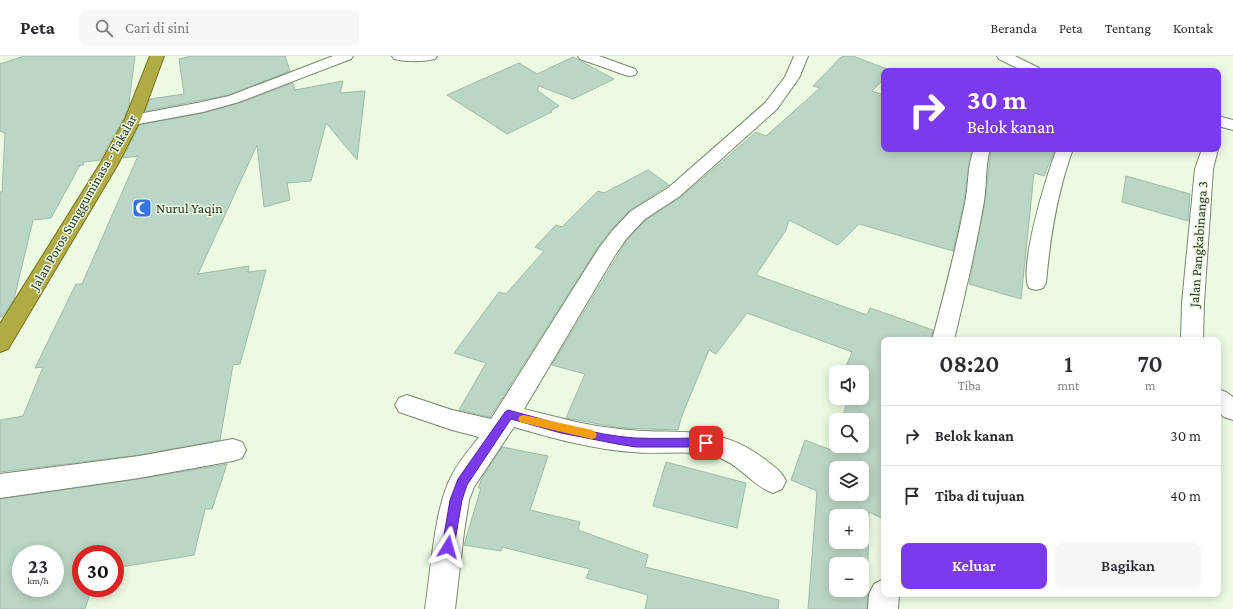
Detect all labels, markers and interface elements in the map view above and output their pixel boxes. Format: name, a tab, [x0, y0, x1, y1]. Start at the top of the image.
search box	[79, 10, 359, 46]
text: Peta	[20, 17, 55, 38]
icon: search	[93, 17, 115, 39]
text: Cari di sini	[125, 20, 189, 36]
text: Beranda	[991, 20, 1037, 36]
text: Peta	[1059, 20, 1083, 36]
text: Tentang	[1105, 20, 1151, 36]
text: Kontak	[1173, 20, 1213, 36]
icon: right	[901, 84, 953, 136]
text: 30 m	[967, 84, 1027, 115]
street label: Jalan Poros Sungguminasa - Takalar	[25, 111, 140, 294]
text: Belok kanan	[967, 117, 1055, 137]
street label: Jalan Pangkabinanga 3	[1185, 180, 1210, 310]
mosque icon: Nurul Yaqin	[131, 197, 153, 219]
place label: Nurul Yaqin	[156, 200, 223, 216]
text: 08:20	[939, 350, 999, 377]
text: 1	[1064, 350, 1073, 377]
text: 70	[1138, 350, 1163, 377]
map controls	[829, 365, 869, 597]
button: sound	[829, 365, 869, 405]
text: Tiba	[958, 378, 981, 393]
text: mnt	[1058, 378, 1079, 393]
text: m	[1145, 378, 1155, 393]
button: search	[829, 413, 869, 453]
icon: right	[901, 425, 923, 447]
pin	[689, 426, 723, 460]
text: Belok kanan	[935, 428, 1014, 444]
text: 30 m	[1171, 428, 1201, 444]
icon: arrive	[695, 432, 717, 454]
button: layers	[829, 461, 869, 501]
icon: arrive	[901, 485, 923, 507]
text: Tiba di tujuan	[935, 488, 1025, 504]
text: 40 m	[1170, 488, 1201, 504]
button: +	[829, 509, 869, 549]
position arrow	[427, 526, 469, 568]
button: Keluar	[901, 543, 1047, 589]
button: Bagikan	[1055, 543, 1201, 589]
speed limit sign: 30	[72, 545, 124, 597]
text: 23	[28, 555, 48, 577]
button: −	[829, 557, 869, 597]
text: km/h	[27, 575, 49, 586]

